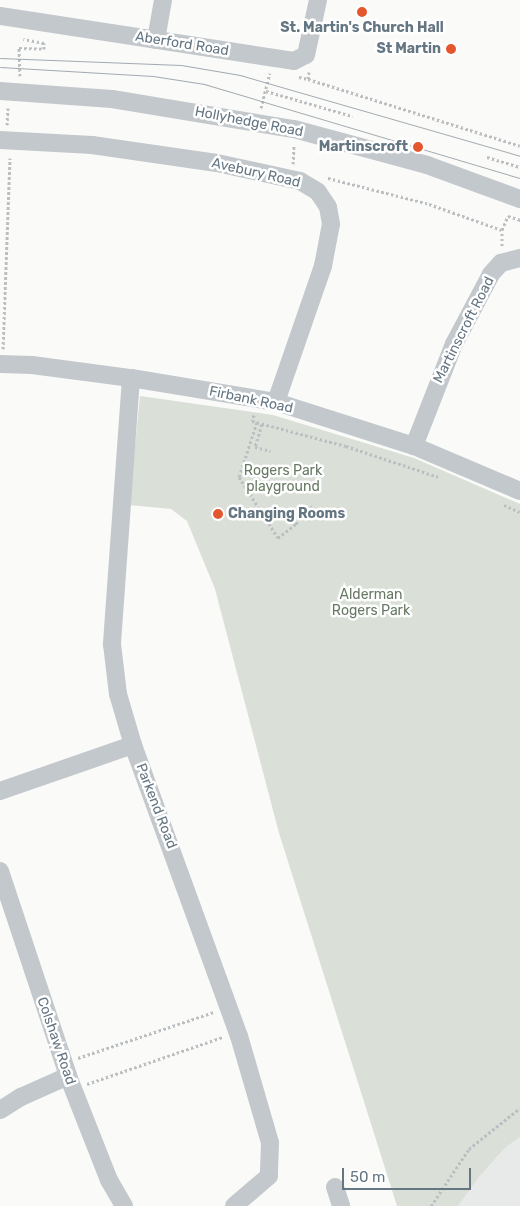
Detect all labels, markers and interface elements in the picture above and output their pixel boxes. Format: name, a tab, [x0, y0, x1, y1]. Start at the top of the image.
marker: St. Martin's Church Hall	[356, 6, 368, 18]
place label: St. Martin's Church Hall	[280, 20, 444, 36]
street label: Aberford Road	[134, 28, 230, 60]
place label: St Martin	[376, 41, 441, 57]
marker: St Martin	[445, 43, 457, 55]
street label: Hollyhedge Road	[193, 103, 305, 141]
place label: Martinscroft	[319, 139, 408, 155]
marker: Martinscroft	[412, 141, 424, 153]
street label: Avebury Road	[210, 155, 302, 191]
street label: Martinscroft Road	[430, 274, 498, 386]
street label: Firbank Road	[208, 383, 294, 417]
park label: Rogers Park playground	[244, 463, 322, 496]
place label: Changing Rooms	[228, 506, 345, 522]
marker: Changing Rooms	[212, 508, 224, 520]
park label: Alderman Rogers Park	[332, 587, 410, 620]
street label: Parkend Road	[132, 761, 180, 851]
street label: Colshaw Road	[33, 995, 79, 1087]
scale bar	[345, 1158, 474, 1190]
text: 50 m	[350, 1168, 385, 1186]

